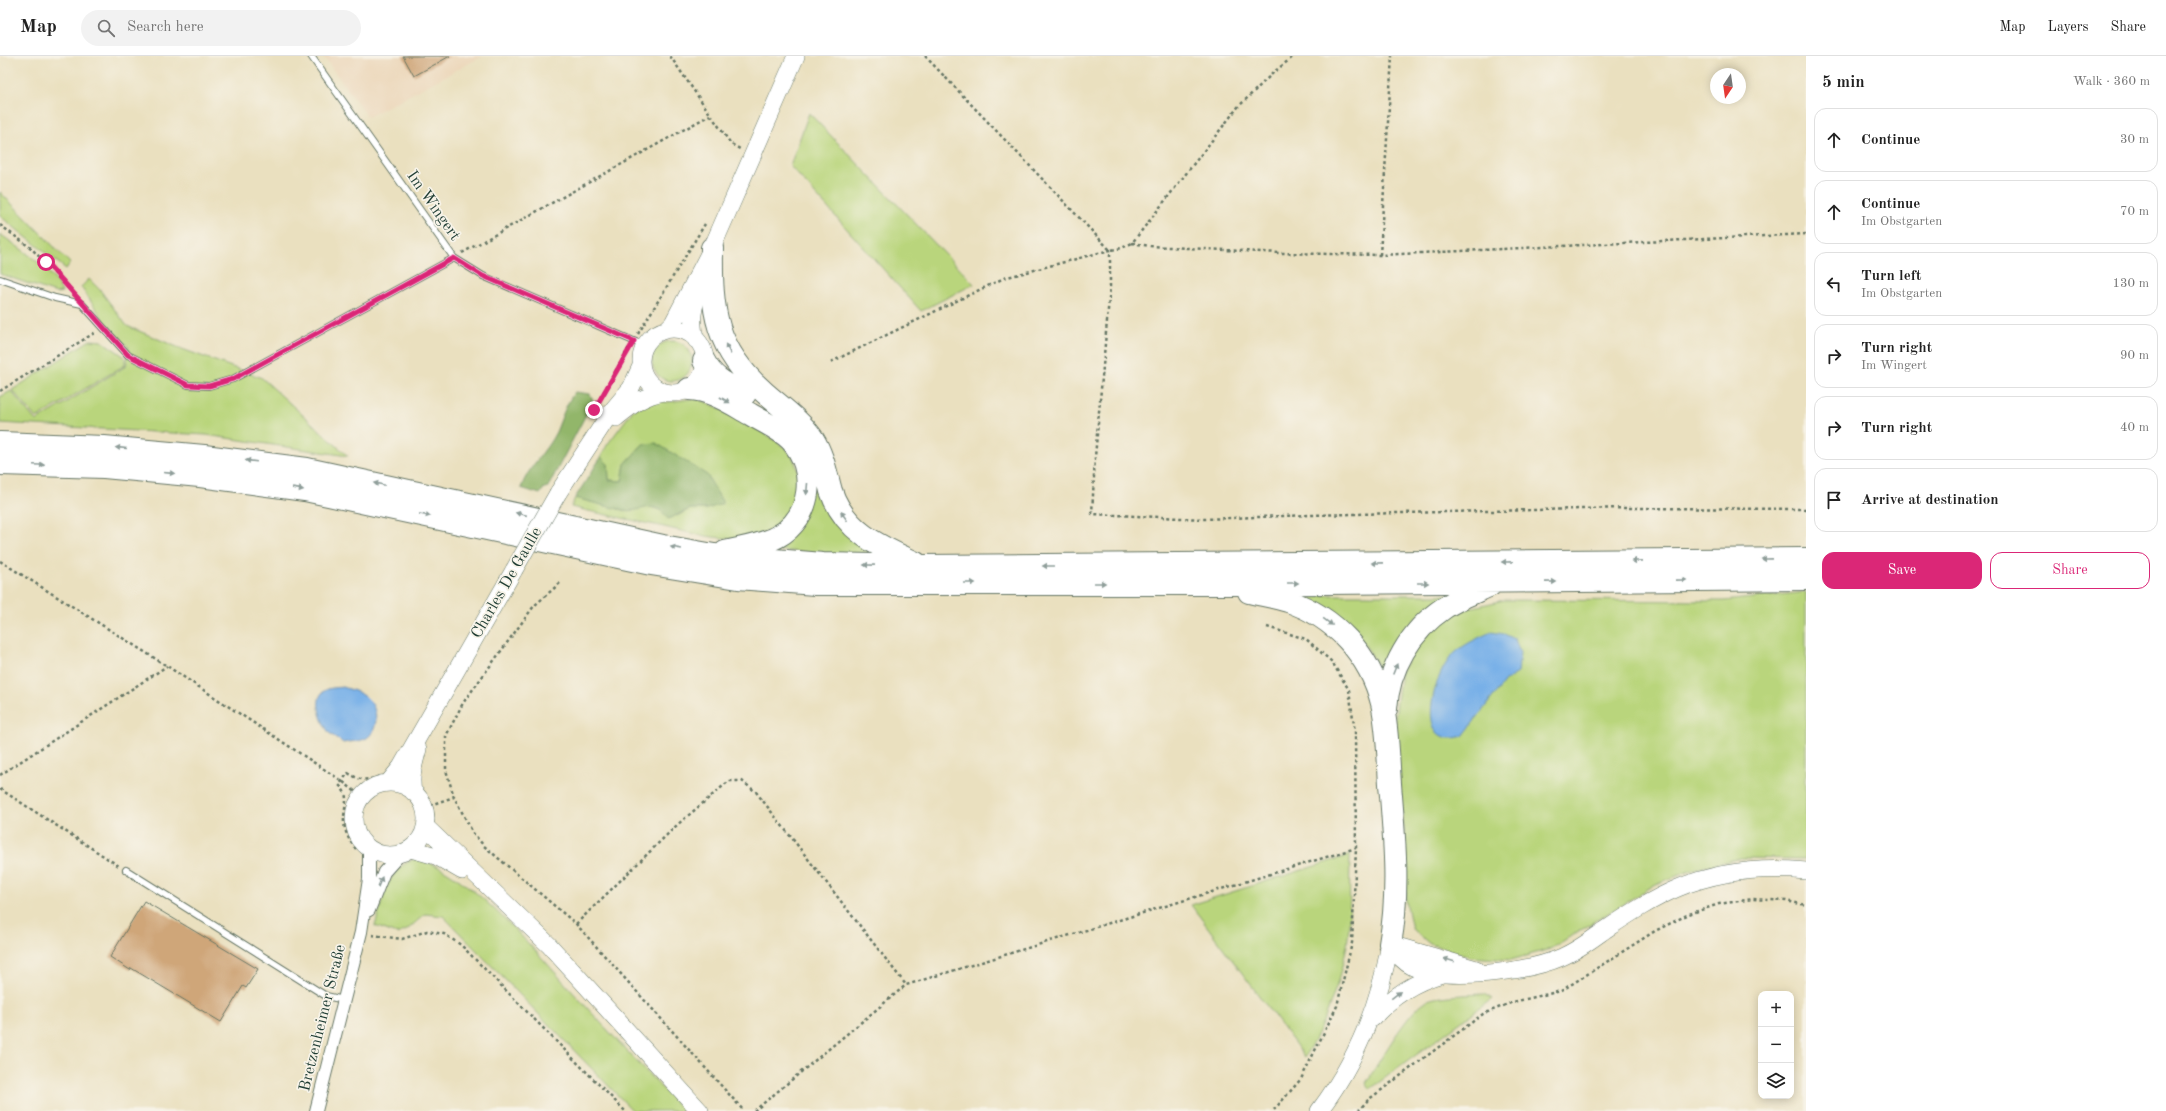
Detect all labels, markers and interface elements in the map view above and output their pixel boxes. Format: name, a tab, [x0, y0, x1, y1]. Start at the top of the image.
search box	[81, 10, 361, 46]
icon: search	[95, 17, 117, 39]
text: Map	[20, 18, 57, 37]
text: Search here	[127, 20, 204, 35]
text: Map	[2000, 20, 2026, 34]
text: Layers	[2048, 20, 2089, 34]
text: Share	[2111, 20, 2146, 34]
north arrow	[1710, 68, 1746, 104]
text: 5 min	[1822, 74, 1865, 91]
text: Walk · 360 m	[2073, 75, 2150, 88]
icon: ahead	[1823, 129, 1845, 151]
text: Continue	[1861, 133, 1920, 148]
text: 30 m	[2120, 133, 2149, 146]
street label: Im Wingert	[403, 168, 463, 244]
text: Continue	[1861, 197, 1920, 212]
icon: ahead	[1823, 201, 1845, 223]
text: 70 m	[2120, 205, 2149, 218]
text: Im Obstgarten	[1861, 215, 1942, 228]
route start	[37, 253, 55, 271]
text: Turn left	[1861, 269, 1921, 284]
icon: left	[1823, 273, 1845, 295]
text: 130 m	[2112, 277, 2149, 290]
text: Im Obstgarten	[1861, 287, 1942, 300]
text: Turn right	[1861, 341, 1932, 356]
one-way arrow	[725, 343, 731, 354]
icon: right	[1823, 345, 1845, 367]
text: 90 m	[2120, 349, 2149, 362]
text: Im Wingert	[1861, 359, 1927, 372]
one-way arrow	[719, 397, 731, 404]
route end	[585, 401, 603, 419]
icon: right	[1823, 417, 1845, 439]
text: Turn right	[1861, 421, 1932, 436]
text: 40 m	[2120, 421, 2149, 434]
one-way arrow	[115, 445, 127, 452]
one-way arrow	[245, 458, 257, 465]
one-way arrow	[33, 462, 46, 468]
one-way arrow	[163, 469, 175, 476]
one-way arrow	[372, 480, 385, 486]
one-way arrow	[804, 483, 811, 495]
one-way arrow	[292, 486, 304, 492]
icon: arrive	[1823, 489, 1845, 511]
text: Arrive at destination	[1861, 493, 1999, 508]
one-way arrow	[840, 510, 848, 521]
one-way arrow	[515, 511, 528, 517]
one-way arrow	[419, 512, 431, 518]
street label: Charles De Gaulle	[469, 525, 545, 641]
one-way arrow	[670, 545, 682, 551]
button: Save	[1822, 552, 1982, 589]
button: Share	[1990, 552, 2150, 589]
one-way arrow	[1760, 556, 1773, 562]
one-way arrow	[1631, 557, 1643, 564]
one-way arrow	[1500, 559, 1513, 565]
one-way arrow	[1370, 560, 1383, 566]
one-way arrow	[862, 562, 875, 568]
one-way arrow	[1041, 563, 1054, 569]
one-way arrow	[1675, 577, 1687, 584]
one-way arrow	[1545, 579, 1558, 585]
one-way arrow	[964, 580, 977, 586]
one-way arrow	[1094, 580, 1106, 587]
one-way arrow	[1287, 580, 1300, 586]
one-way arrow	[1417, 580, 1430, 586]
one-way arrow	[1323, 618, 1333, 626]
one-way arrow	[1393, 662, 1399, 674]
one-way arrow	[378, 876, 384, 888]
street label: Bretzenheimer Straße	[297, 943, 349, 1093]
one-way arrow	[1442, 957, 1454, 963]
one-way arrow	[1391, 991, 1402, 999]
map controls	[1758, 991, 1794, 1099]
button: +	[1758, 991, 1794, 1027]
button: −	[1758, 1027, 1794, 1063]
button: layers	[1758, 1063, 1794, 1099]

